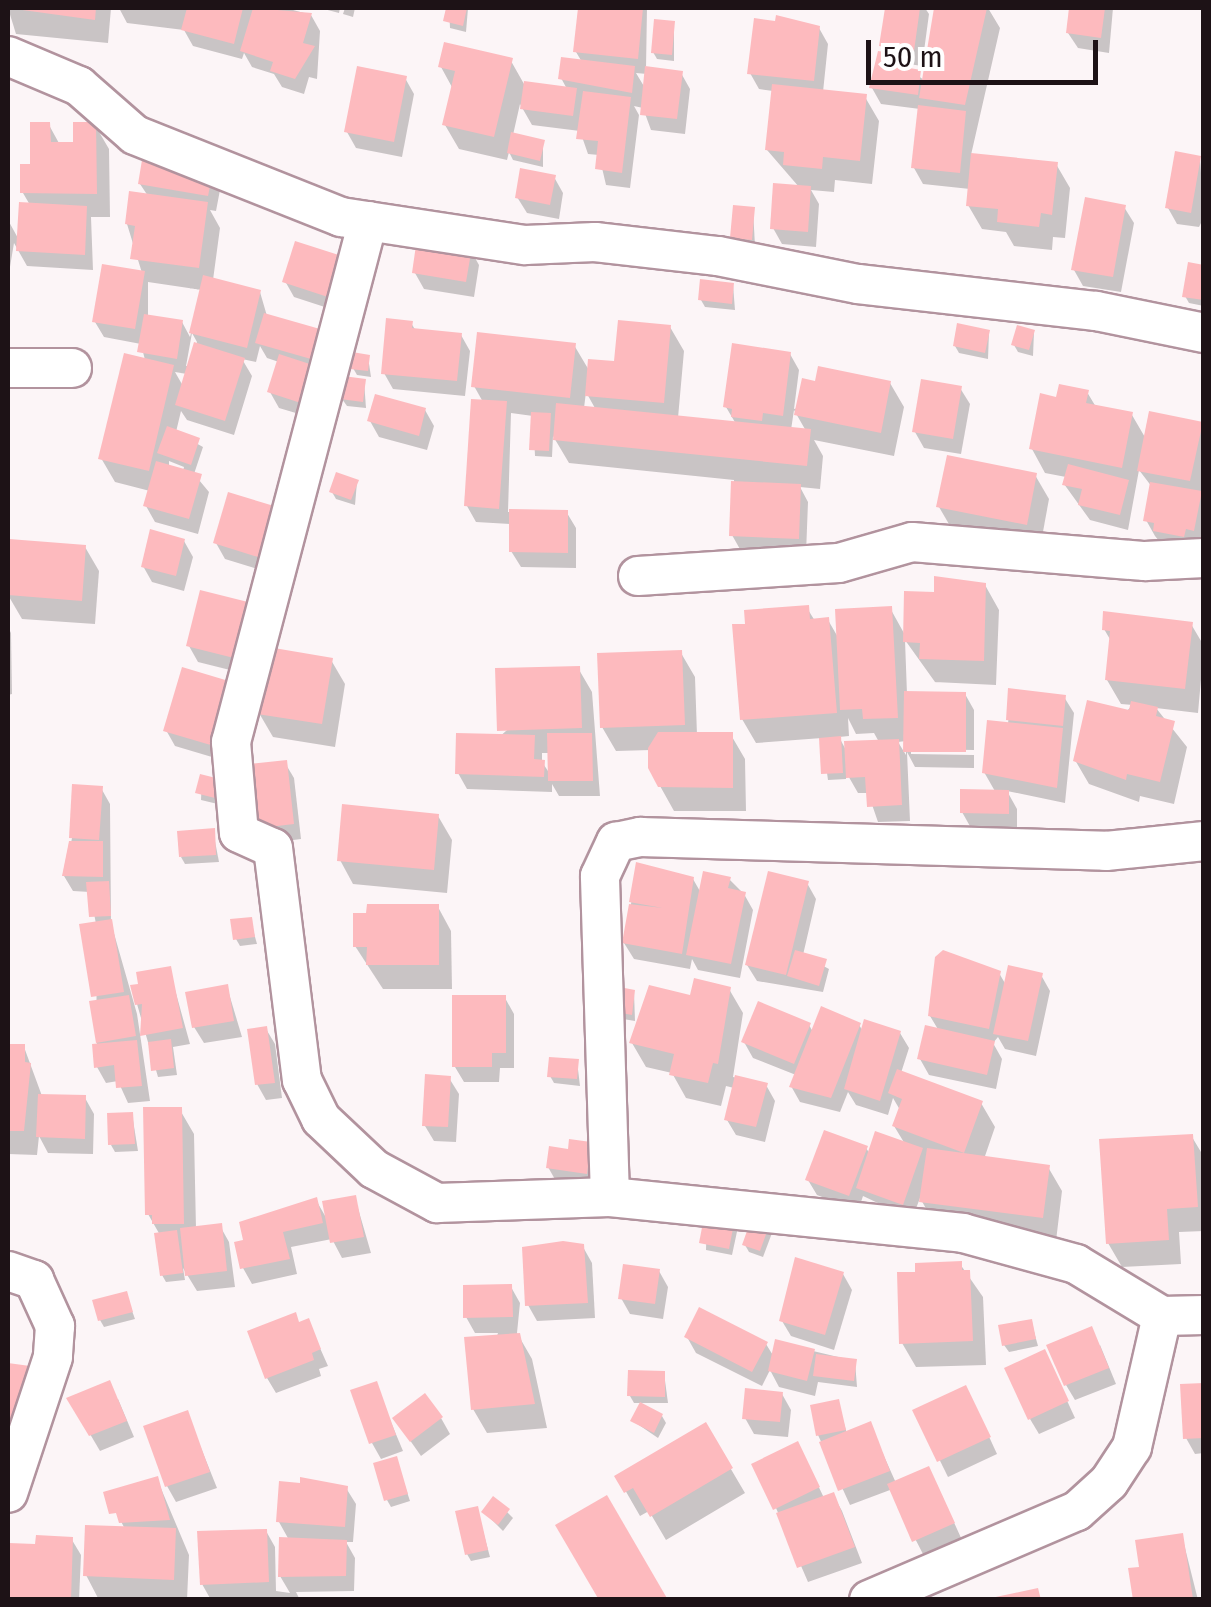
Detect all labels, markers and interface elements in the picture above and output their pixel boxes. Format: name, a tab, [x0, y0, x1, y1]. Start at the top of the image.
scale bar	[871, 20, 1104, 82]
text: 50 m	[883, 39, 943, 75]

